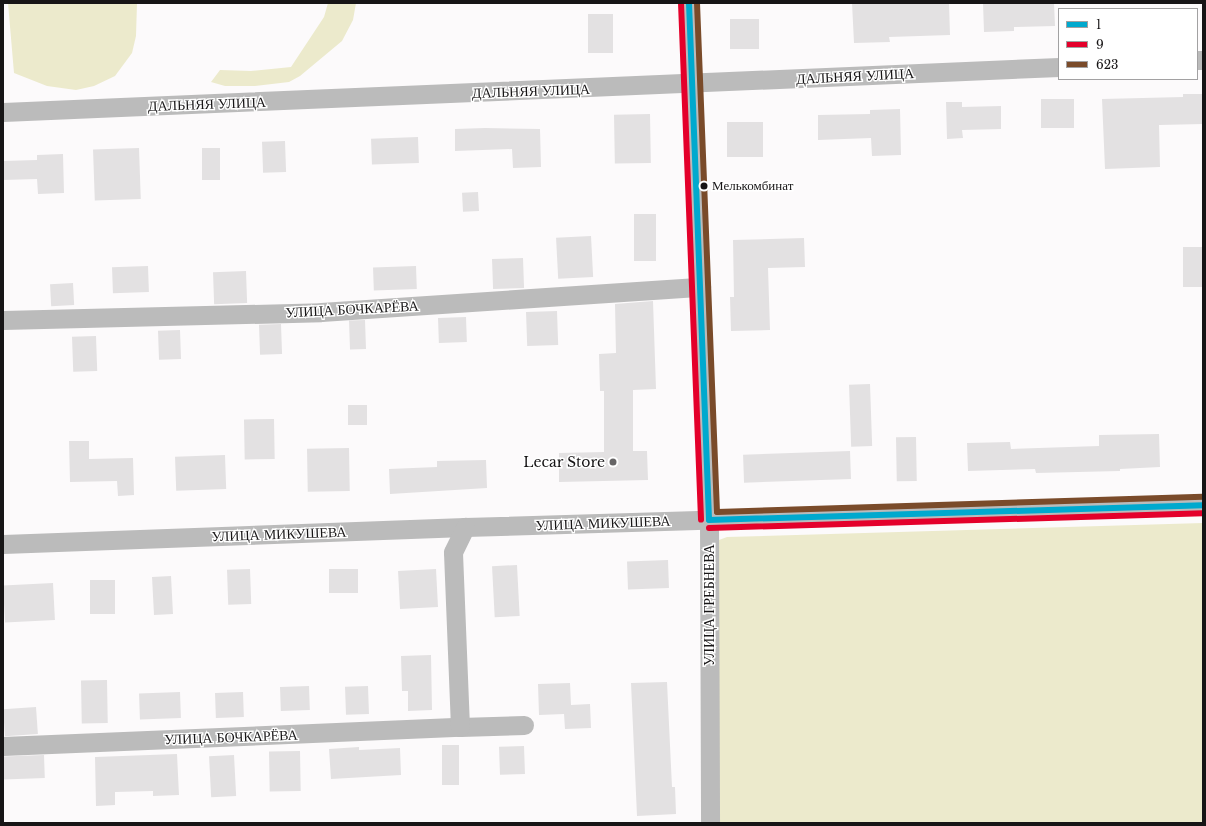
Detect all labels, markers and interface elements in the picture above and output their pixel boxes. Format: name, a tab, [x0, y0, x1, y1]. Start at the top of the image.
legend	[1058, 8, 1198, 80]
text: 1	[1096, 17, 1101, 32]
text: 9	[1096, 37, 1104, 52]
text: 623	[1096, 57, 1119, 72]
street label: ДАЛЬНЯЯ УЛИЦА	[796, 65, 914, 87]
street label: ДАЛЬНЯЯ УЛИЦА	[472, 81, 590, 101]
street label: ДАЛЬНЯЯ УЛИЦА	[148, 94, 266, 114]
place label: Мелькомбинат	[712, 178, 793, 194]
marker: Мелькомбинат	[699, 181, 709, 191]
street label: УЛИЦА БОЧКАРЁВА	[285, 297, 419, 321]
place label: Lecar Store	[523, 454, 605, 470]
marker: Lecar Store	[608, 457, 618, 467]
street label: УЛИЦА МИКУШЕВА	[535, 512, 671, 534]
street label: УЛИЦА МИКУШЕВА	[211, 523, 347, 545]
street label: УЛИЦА ГРЕБНЕВА	[701, 544, 717, 666]
street label: УЛИЦА БОЧКАРЁВА	[164, 726, 298, 748]

